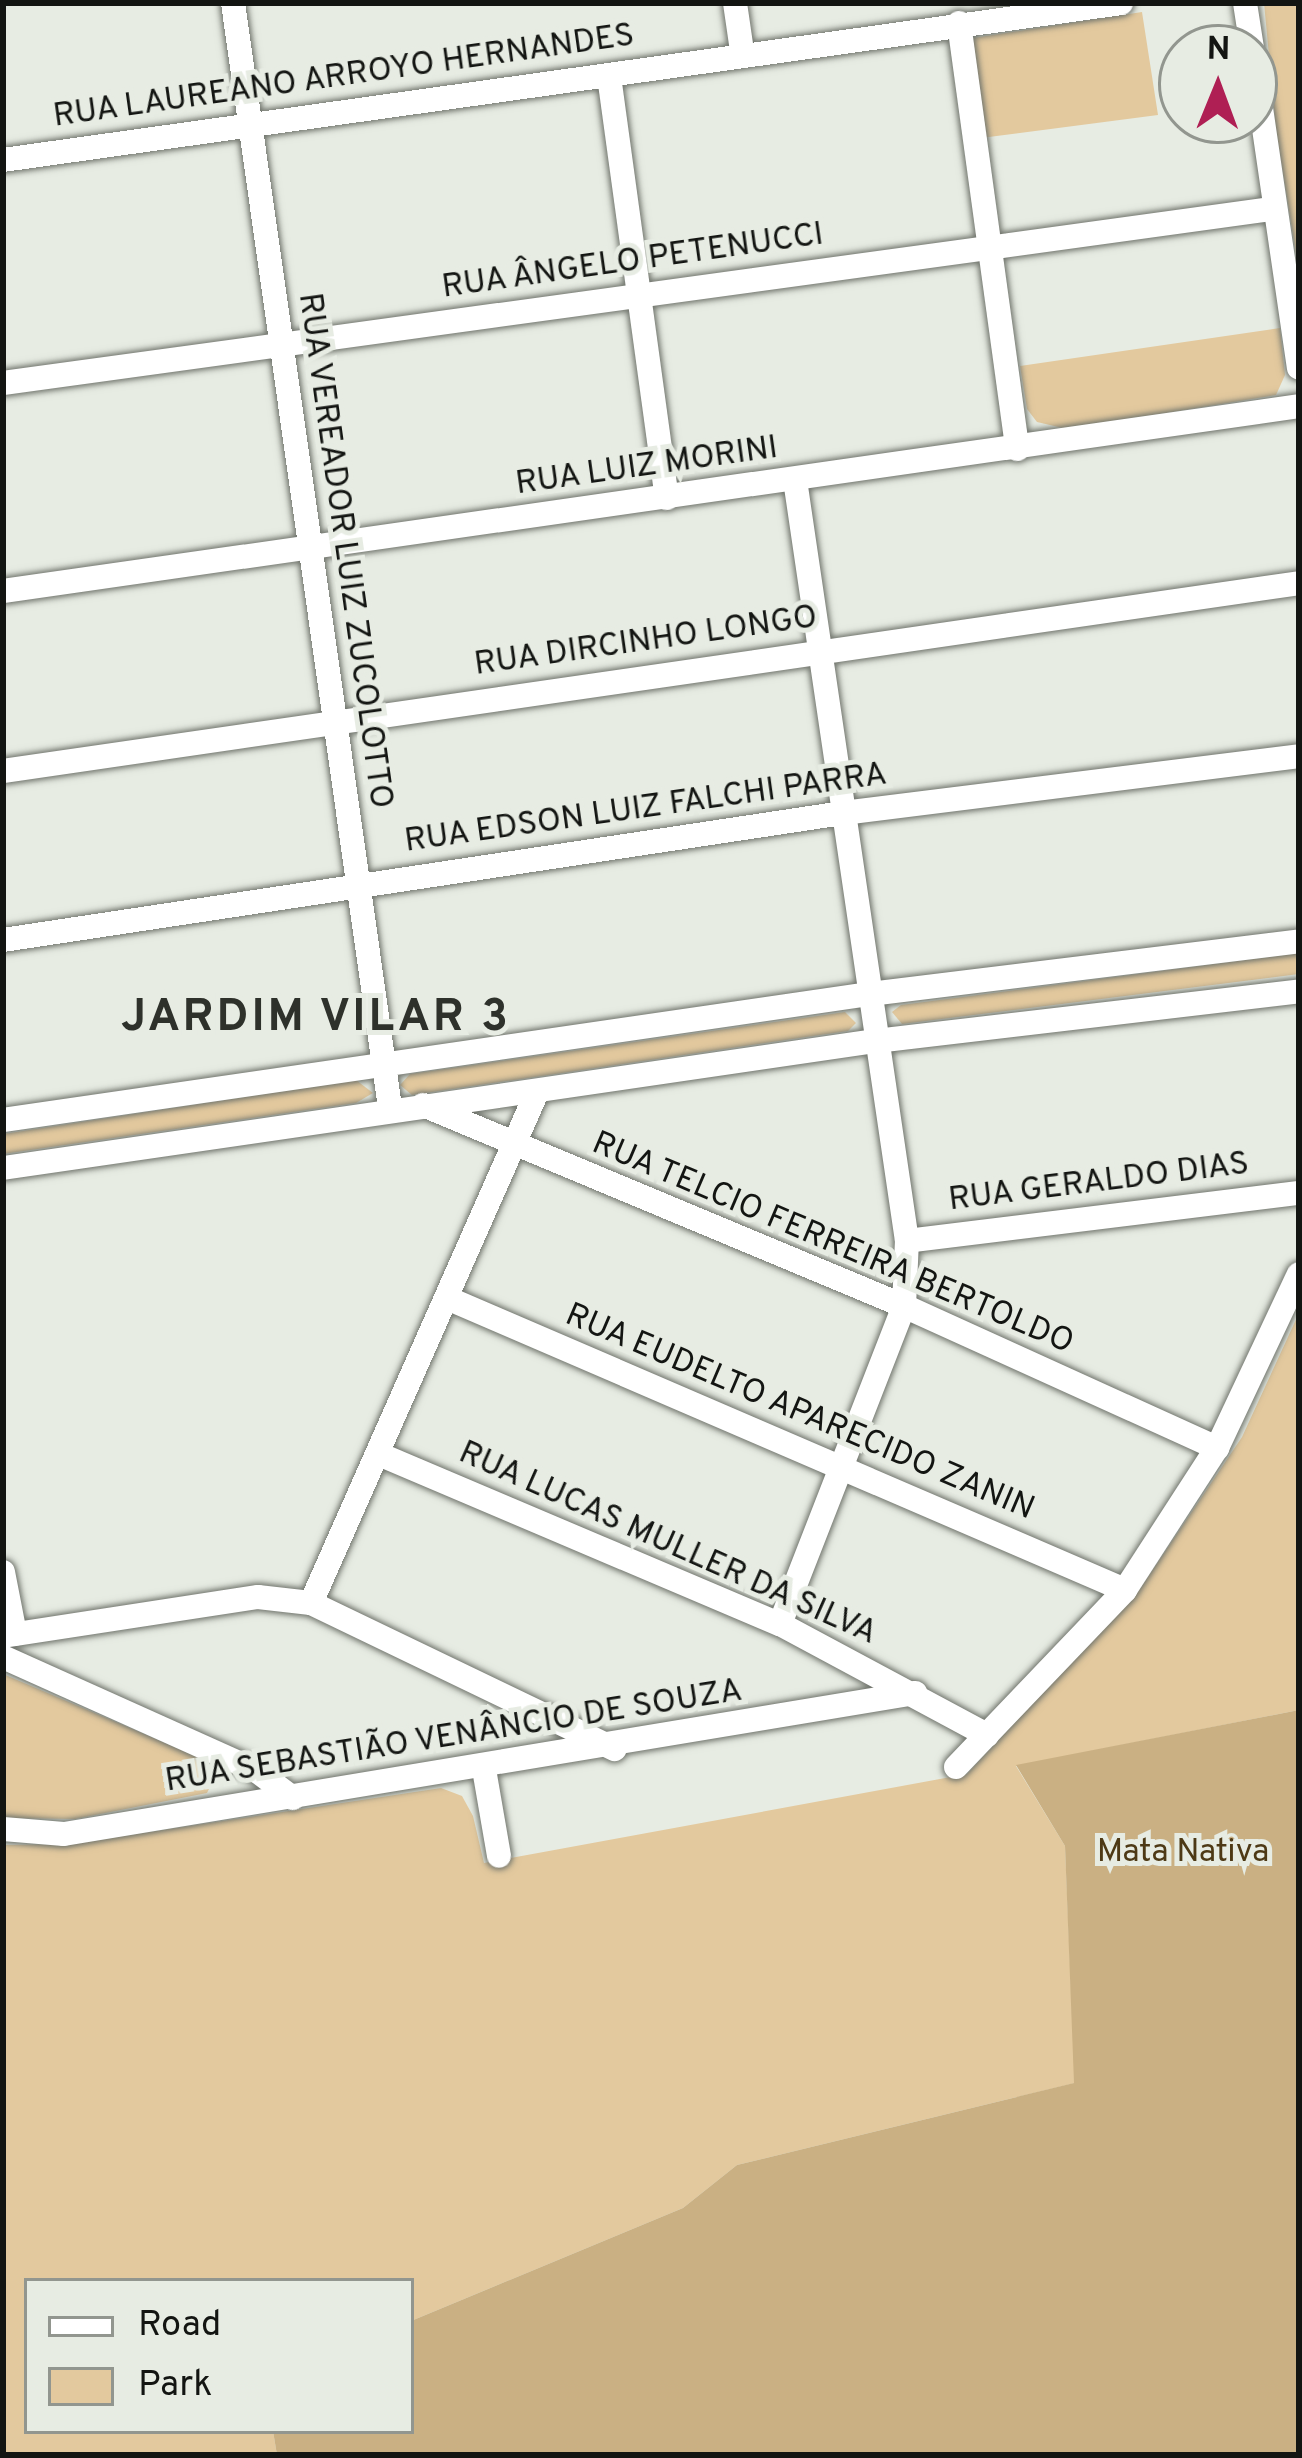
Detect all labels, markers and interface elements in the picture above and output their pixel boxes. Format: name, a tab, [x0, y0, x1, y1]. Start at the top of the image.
street label: RUA LAUREANO ARROYO HERNANDES	[50, 17, 638, 139]
north arrow	[1158, 24, 1278, 144]
text: N	[1206, 30, 1231, 72]
street label: RUA ÂNGELO PETENUCCI	[438, 216, 828, 310]
street label: RUA VEREADOR LUIZ ZUCOLOTTO	[287, 289, 399, 813]
street label: RUA LUIZ MORINI	[513, 430, 781, 506]
street label: RUA DIRCINHO LONGO	[471, 599, 821, 687]
street label: RUA EDSON LUIZ FALCHI PARRA	[402, 756, 890, 864]
district label: JARDIM VILAR 3	[120, 992, 512, 1046]
street label: RUA TELCIO FERREIRA BERTOLDO	[584, 1125, 1080, 1365]
street label: RUA GERALDO DIAS	[946, 1146, 1252, 1222]
street label: RUA EUDELTO APARECIDO ZANIN	[557, 1296, 1041, 1532]
street label: RUA LUCAS MULLER DA SILVA	[451, 1434, 883, 1656]
street label: RUA SEBASTIÃO VENÂNCIO DE SOUZA	[161, 1673, 747, 1803]
park label: Mata Nativa	[1097, 1834, 1269, 1874]
legend	[24, 2278, 414, 2434]
text: Road	[138, 2303, 221, 2349]
text: Park	[138, 2363, 212, 2409]

